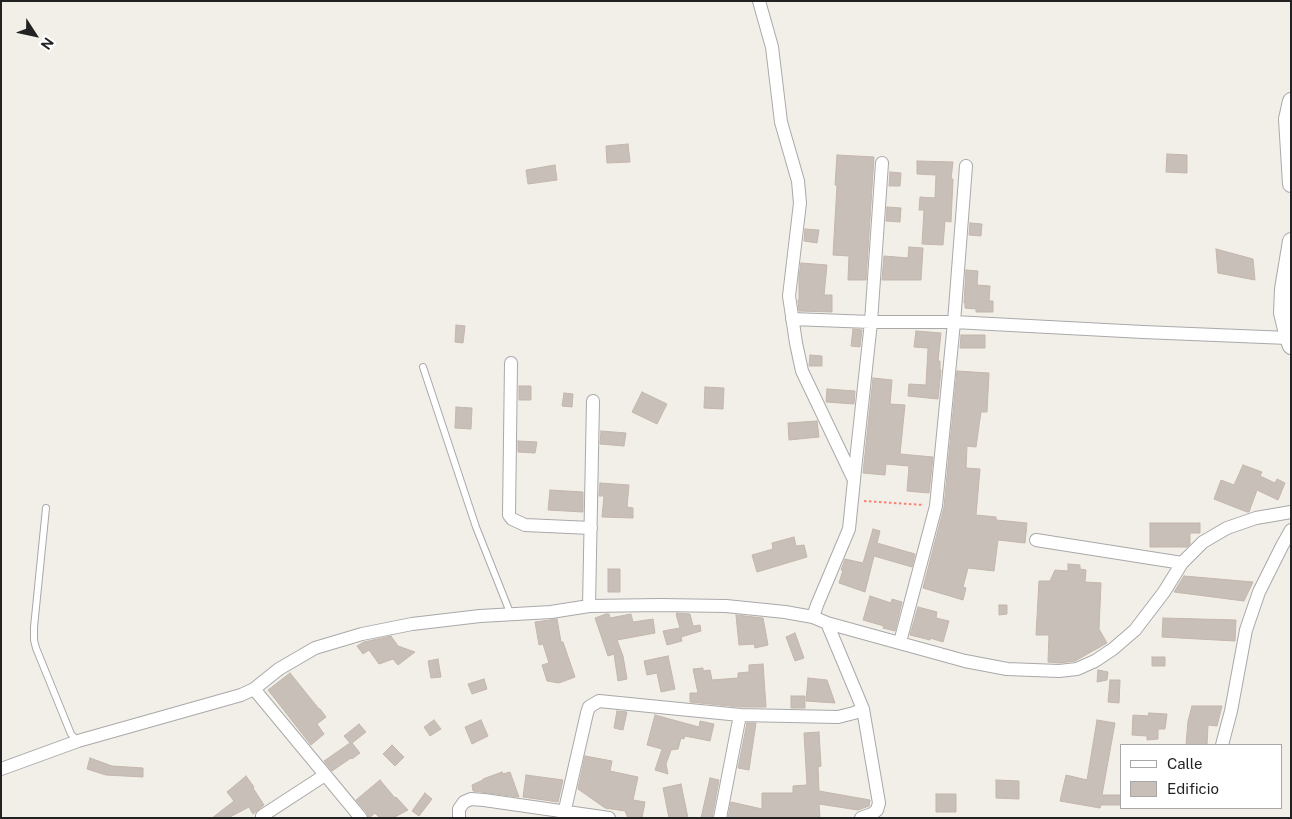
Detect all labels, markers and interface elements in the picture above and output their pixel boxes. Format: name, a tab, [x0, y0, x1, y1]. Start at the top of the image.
north arrow	[10, 10, 60, 60]
text: N	[38, 35, 57, 53]
legend	[1120, 744, 1282, 809]
text: Calle	[1167, 755, 1203, 772]
text: Edificio	[1167, 780, 1219, 797]

